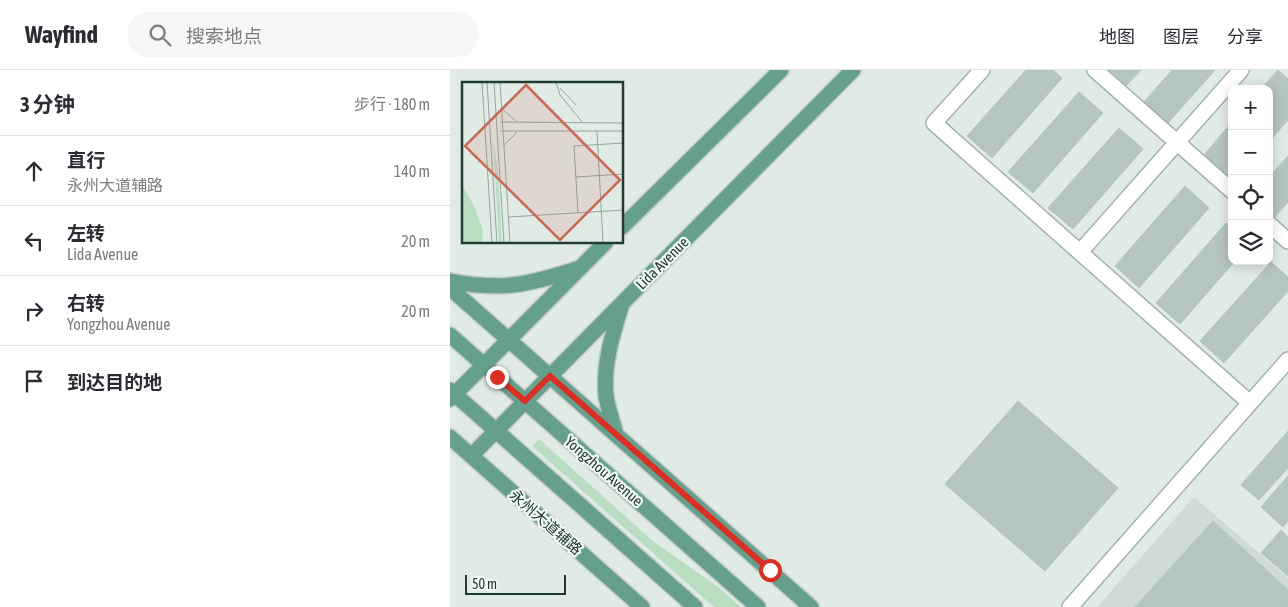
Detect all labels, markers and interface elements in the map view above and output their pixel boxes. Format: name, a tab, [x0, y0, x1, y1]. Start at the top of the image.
search box	[128, 12, 478, 57]
text: Wayfind	[25, 21, 98, 48]
icon: search	[146, 21, 174, 49]
text: 搜索地点	[186, 25, 262, 47]
text: 地图	[1099, 26, 1135, 47]
text: 图层	[1163, 26, 1199, 47]
text: 分享	[1227, 26, 1263, 47]
inset map	[462, 82, 624, 244]
map controls	[1228, 85, 1273, 265]
button: +	[1228, 85, 1273, 130]
text: 3 分钟	[20, 92, 75, 116]
text: 步行 · 180 m	[354, 95, 430, 113]
button: −	[1228, 130, 1273, 175]
text: 直行	[67, 149, 105, 171]
icon: ahead	[20, 157, 48, 185]
text: 140 m	[394, 162, 430, 180]
button: locate	[1228, 175, 1273, 220]
text: 永州大道辅路	[67, 176, 163, 194]
button: layers	[1228, 220, 1273, 265]
text: 左转	[67, 222, 105, 244]
icon: left	[20, 227, 48, 255]
text: 20 m	[401, 232, 430, 250]
street label: Lida Avenue	[632, 233, 692, 293]
text: Lida Avenue	[67, 245, 138, 263]
text: 右转	[67, 292, 105, 314]
icon: right	[20, 297, 48, 325]
text: 20 m	[401, 302, 430, 320]
text: Yongzhou Avenue	[67, 315, 171, 333]
route end	[486, 366, 509, 389]
icon: arrive	[20, 367, 48, 395]
text: 到达目的地	[67, 371, 162, 393]
street label: Yongzhou Avenue	[562, 433, 646, 509]
street label: 永州大道辅路	[506, 486, 586, 558]
route start	[759, 559, 782, 582]
scale bar	[465, 572, 566, 595]
text: 50 m	[472, 576, 497, 592]

